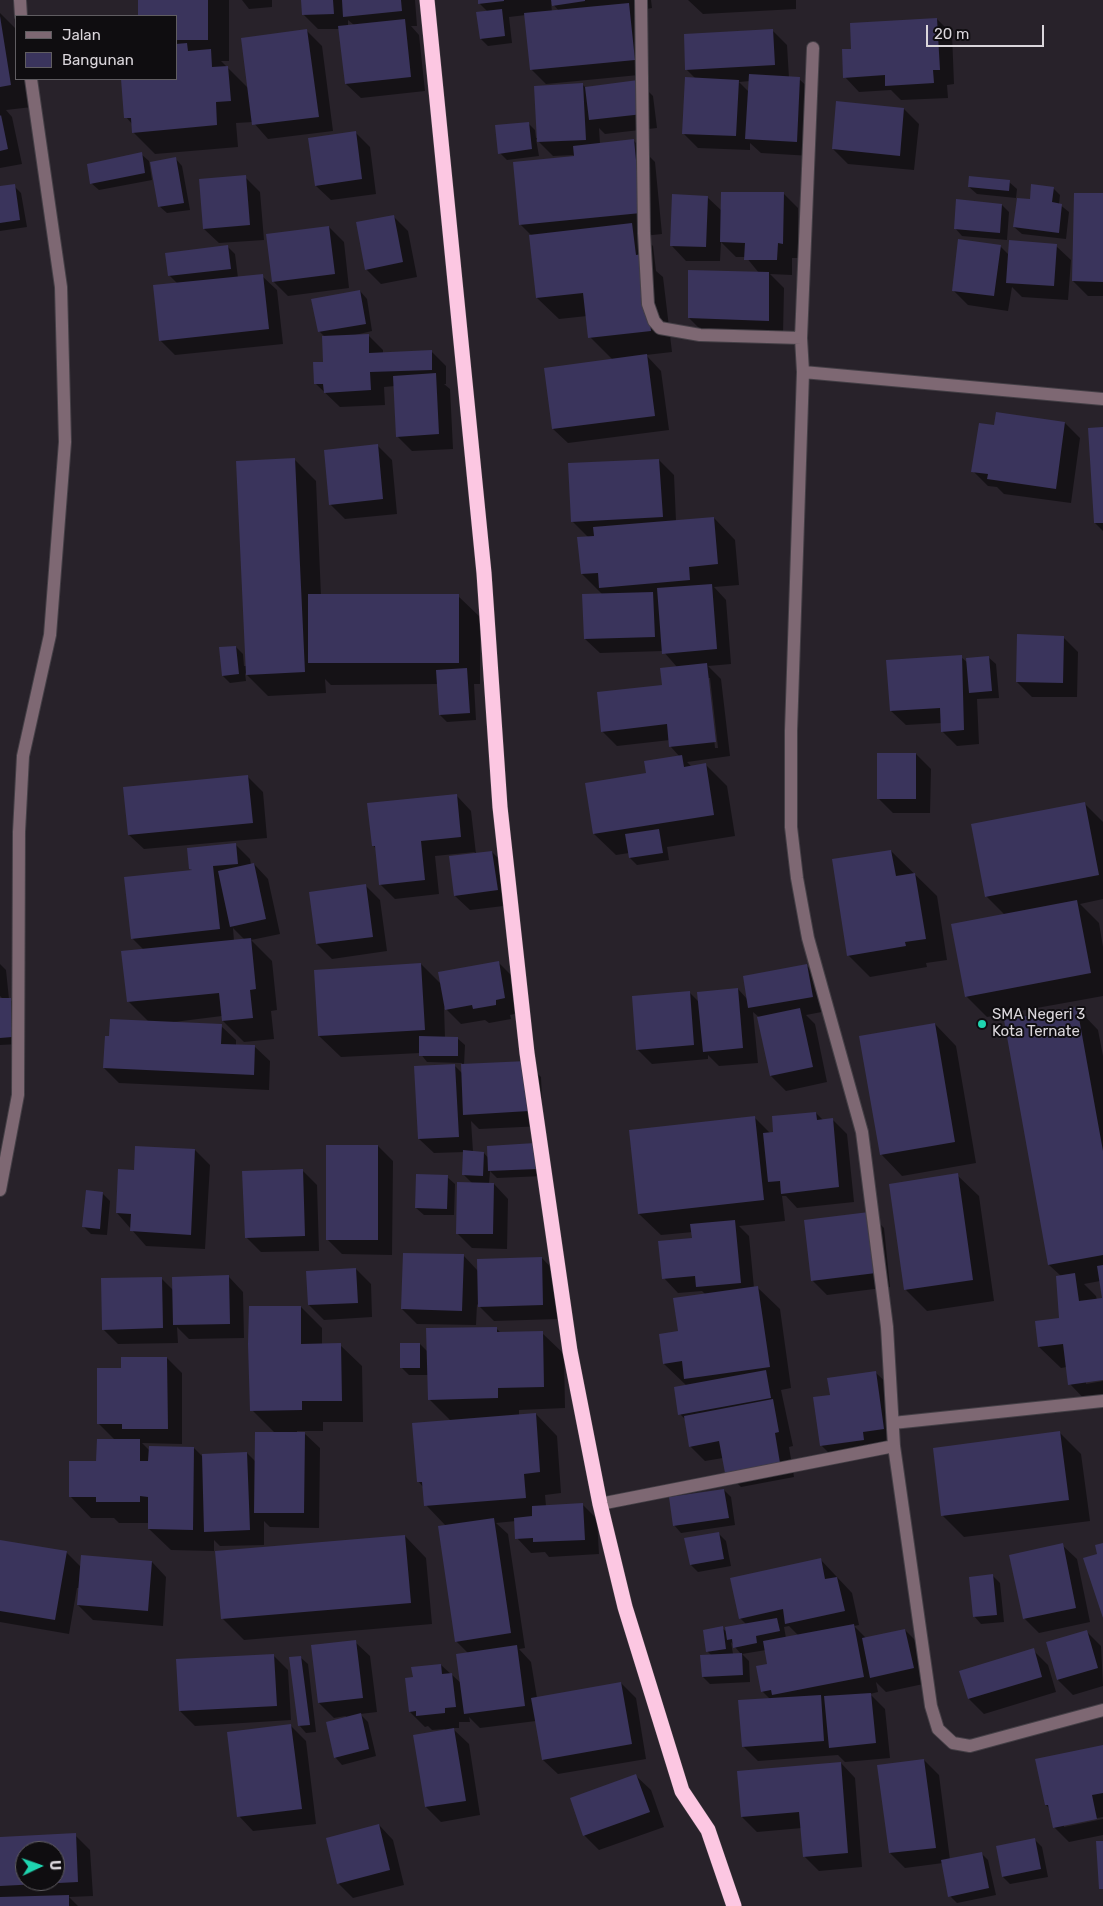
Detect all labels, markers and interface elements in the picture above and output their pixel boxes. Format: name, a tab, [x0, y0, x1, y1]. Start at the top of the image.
legend	[15, 15, 178, 80]
scale bar	[928, 15, 1046, 47]
text: 20 m	[934, 25, 969, 43]
text: Jalan	[62, 26, 101, 44]
text: Bangunan	[62, 51, 134, 69]
place label: SMA Negeri 3 Kota Ternate	[992, 1006, 1085, 1041]
marker: SMA Negeri 3 Kota Ternate	[976, 1018, 988, 1030]
north arrow	[15, 1841, 65, 1891]
text: U	[46, 1860, 63, 1871]

